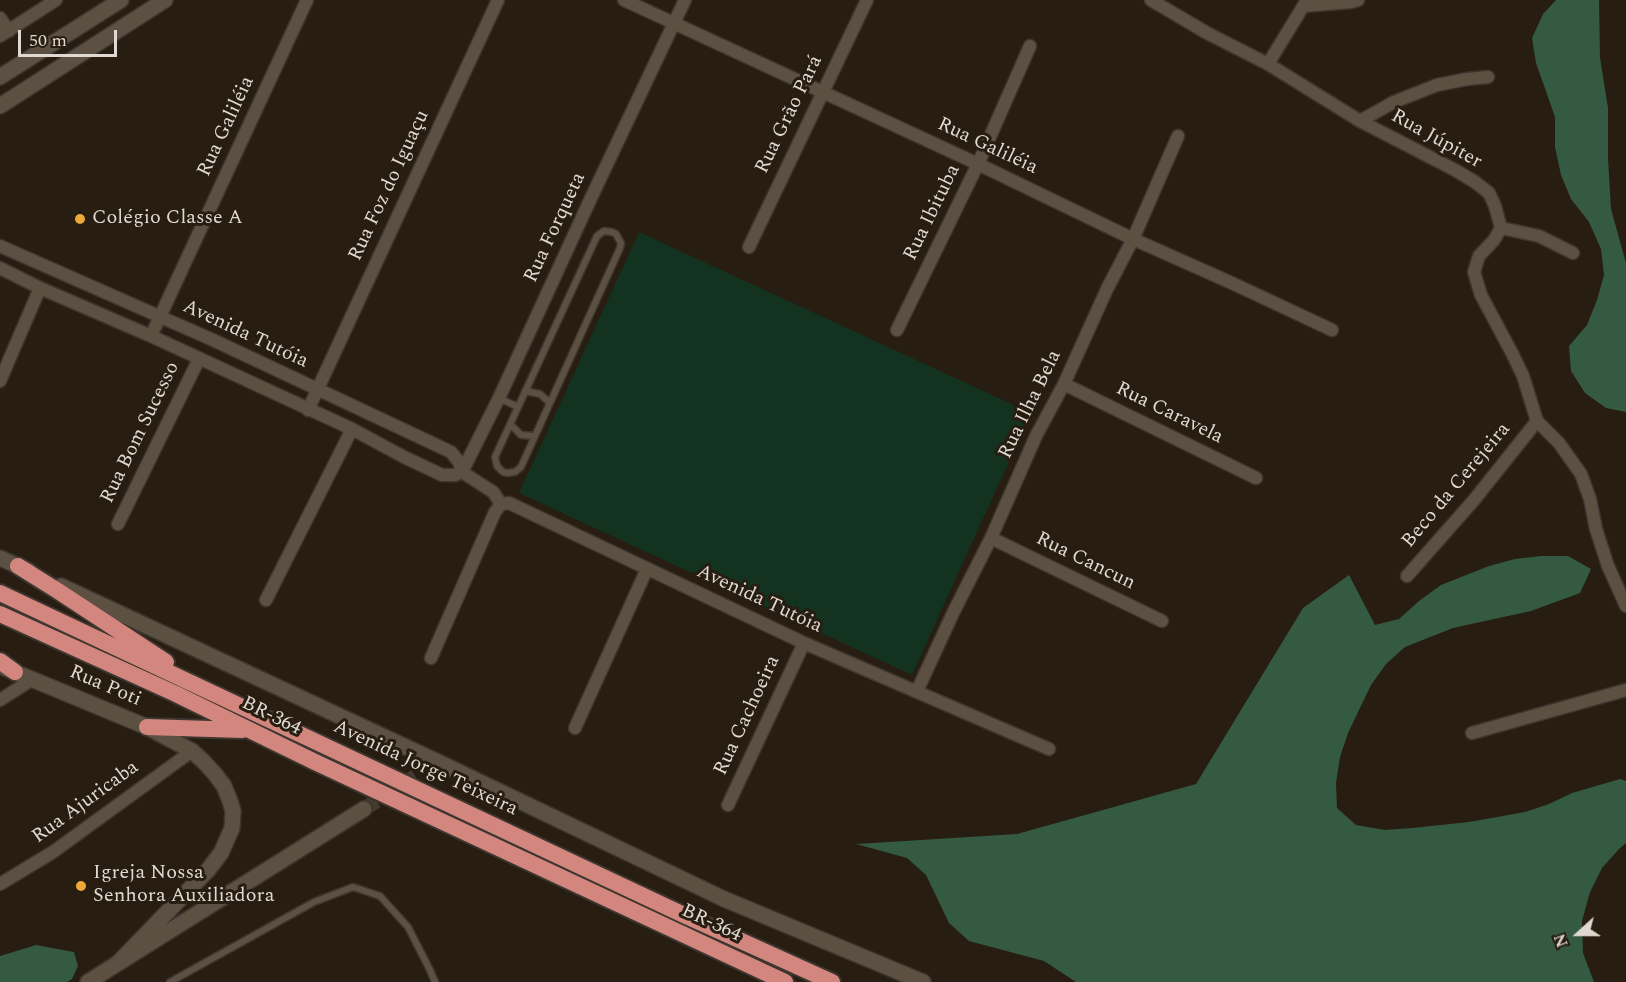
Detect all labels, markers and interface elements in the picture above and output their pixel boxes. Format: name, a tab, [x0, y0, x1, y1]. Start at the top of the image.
scale bar	[21, 18, 120, 56]
text: 50 m	[29, 27, 67, 54]
street label: Rua Grão Pará	[751, 52, 829, 178]
street label: Rua Galiléia	[193, 73, 261, 181]
street label: Rua Júpiter	[1386, 105, 1486, 175]
street label: Rua Foz do Iguaçu	[345, 107, 435, 265]
street label: Rua Galiléia	[933, 113, 1041, 181]
street label: Rua Ibituba	[899, 161, 967, 265]
street label: Rua Forqueta	[520, 169, 592, 287]
place label: Colégio Classe A	[92, 207, 243, 231]
marker: Colégio Classe A	[73, 212, 87, 226]
street label: Avenida Tutóia	[178, 295, 312, 375]
street label: Rua Ilha Bela	[994, 347, 1068, 463]
street label: Rua Bom Sucesso	[96, 358, 186, 508]
street label: Rua Caravela	[1111, 378, 1227, 450]
street label: Beco da Cerejeira	[1398, 418, 1516, 554]
street label: Rua Cancun	[1031, 528, 1139, 596]
street label: Avenida Tutóia	[692, 560, 826, 640]
street label: Rua Cachoeira	[710, 652, 786, 780]
street label: Rua Poti	[65, 661, 145, 713]
street label: BR-364	[237, 692, 305, 742]
street label: Avenida Jorge Teixeira	[329, 716, 521, 822]
street label: Rua Ajuricaba	[28, 756, 144, 850]
place label: Igreja Nossa Senhora Auxiliadora	[93, 862, 275, 909]
marker: Igreja Nossa Senhora Auxiliadora	[74, 879, 88, 893]
street label: BR-364	[677, 900, 745, 948]
north arrow	[1548, 904, 1608, 964]
text: N	[1548, 930, 1575, 951]

